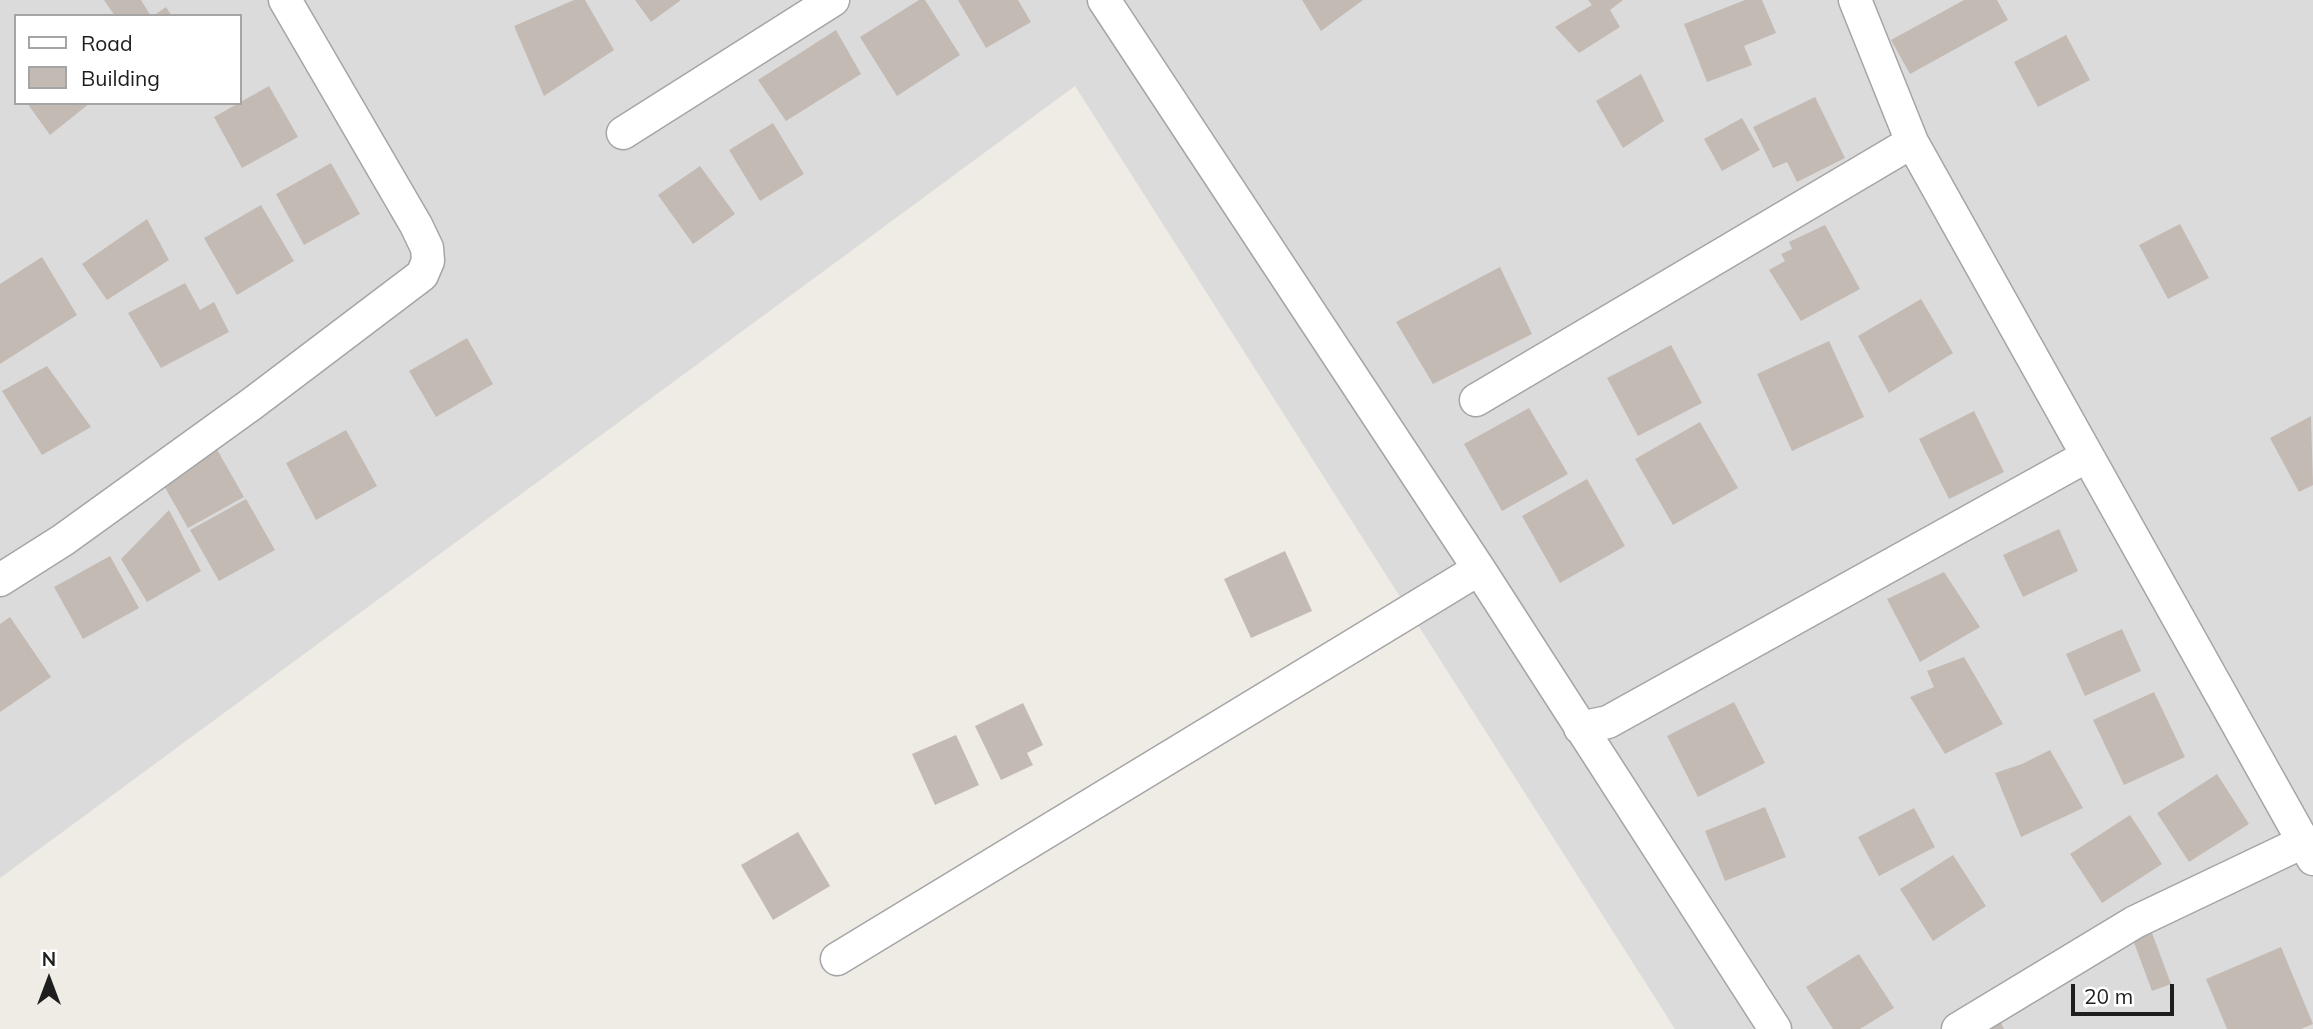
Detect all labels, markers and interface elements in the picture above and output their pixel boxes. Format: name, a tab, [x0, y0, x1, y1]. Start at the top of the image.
legend	[14, 14, 242, 105]
text: Road	[81, 30, 132, 56]
text: Building	[81, 65, 160, 91]
north arrow	[14, 945, 84, 1015]
text: N	[42, 947, 56, 971]
scale bar	[2075, 970, 2178, 1014]
text: 20 m	[2084, 983, 2133, 1009]

